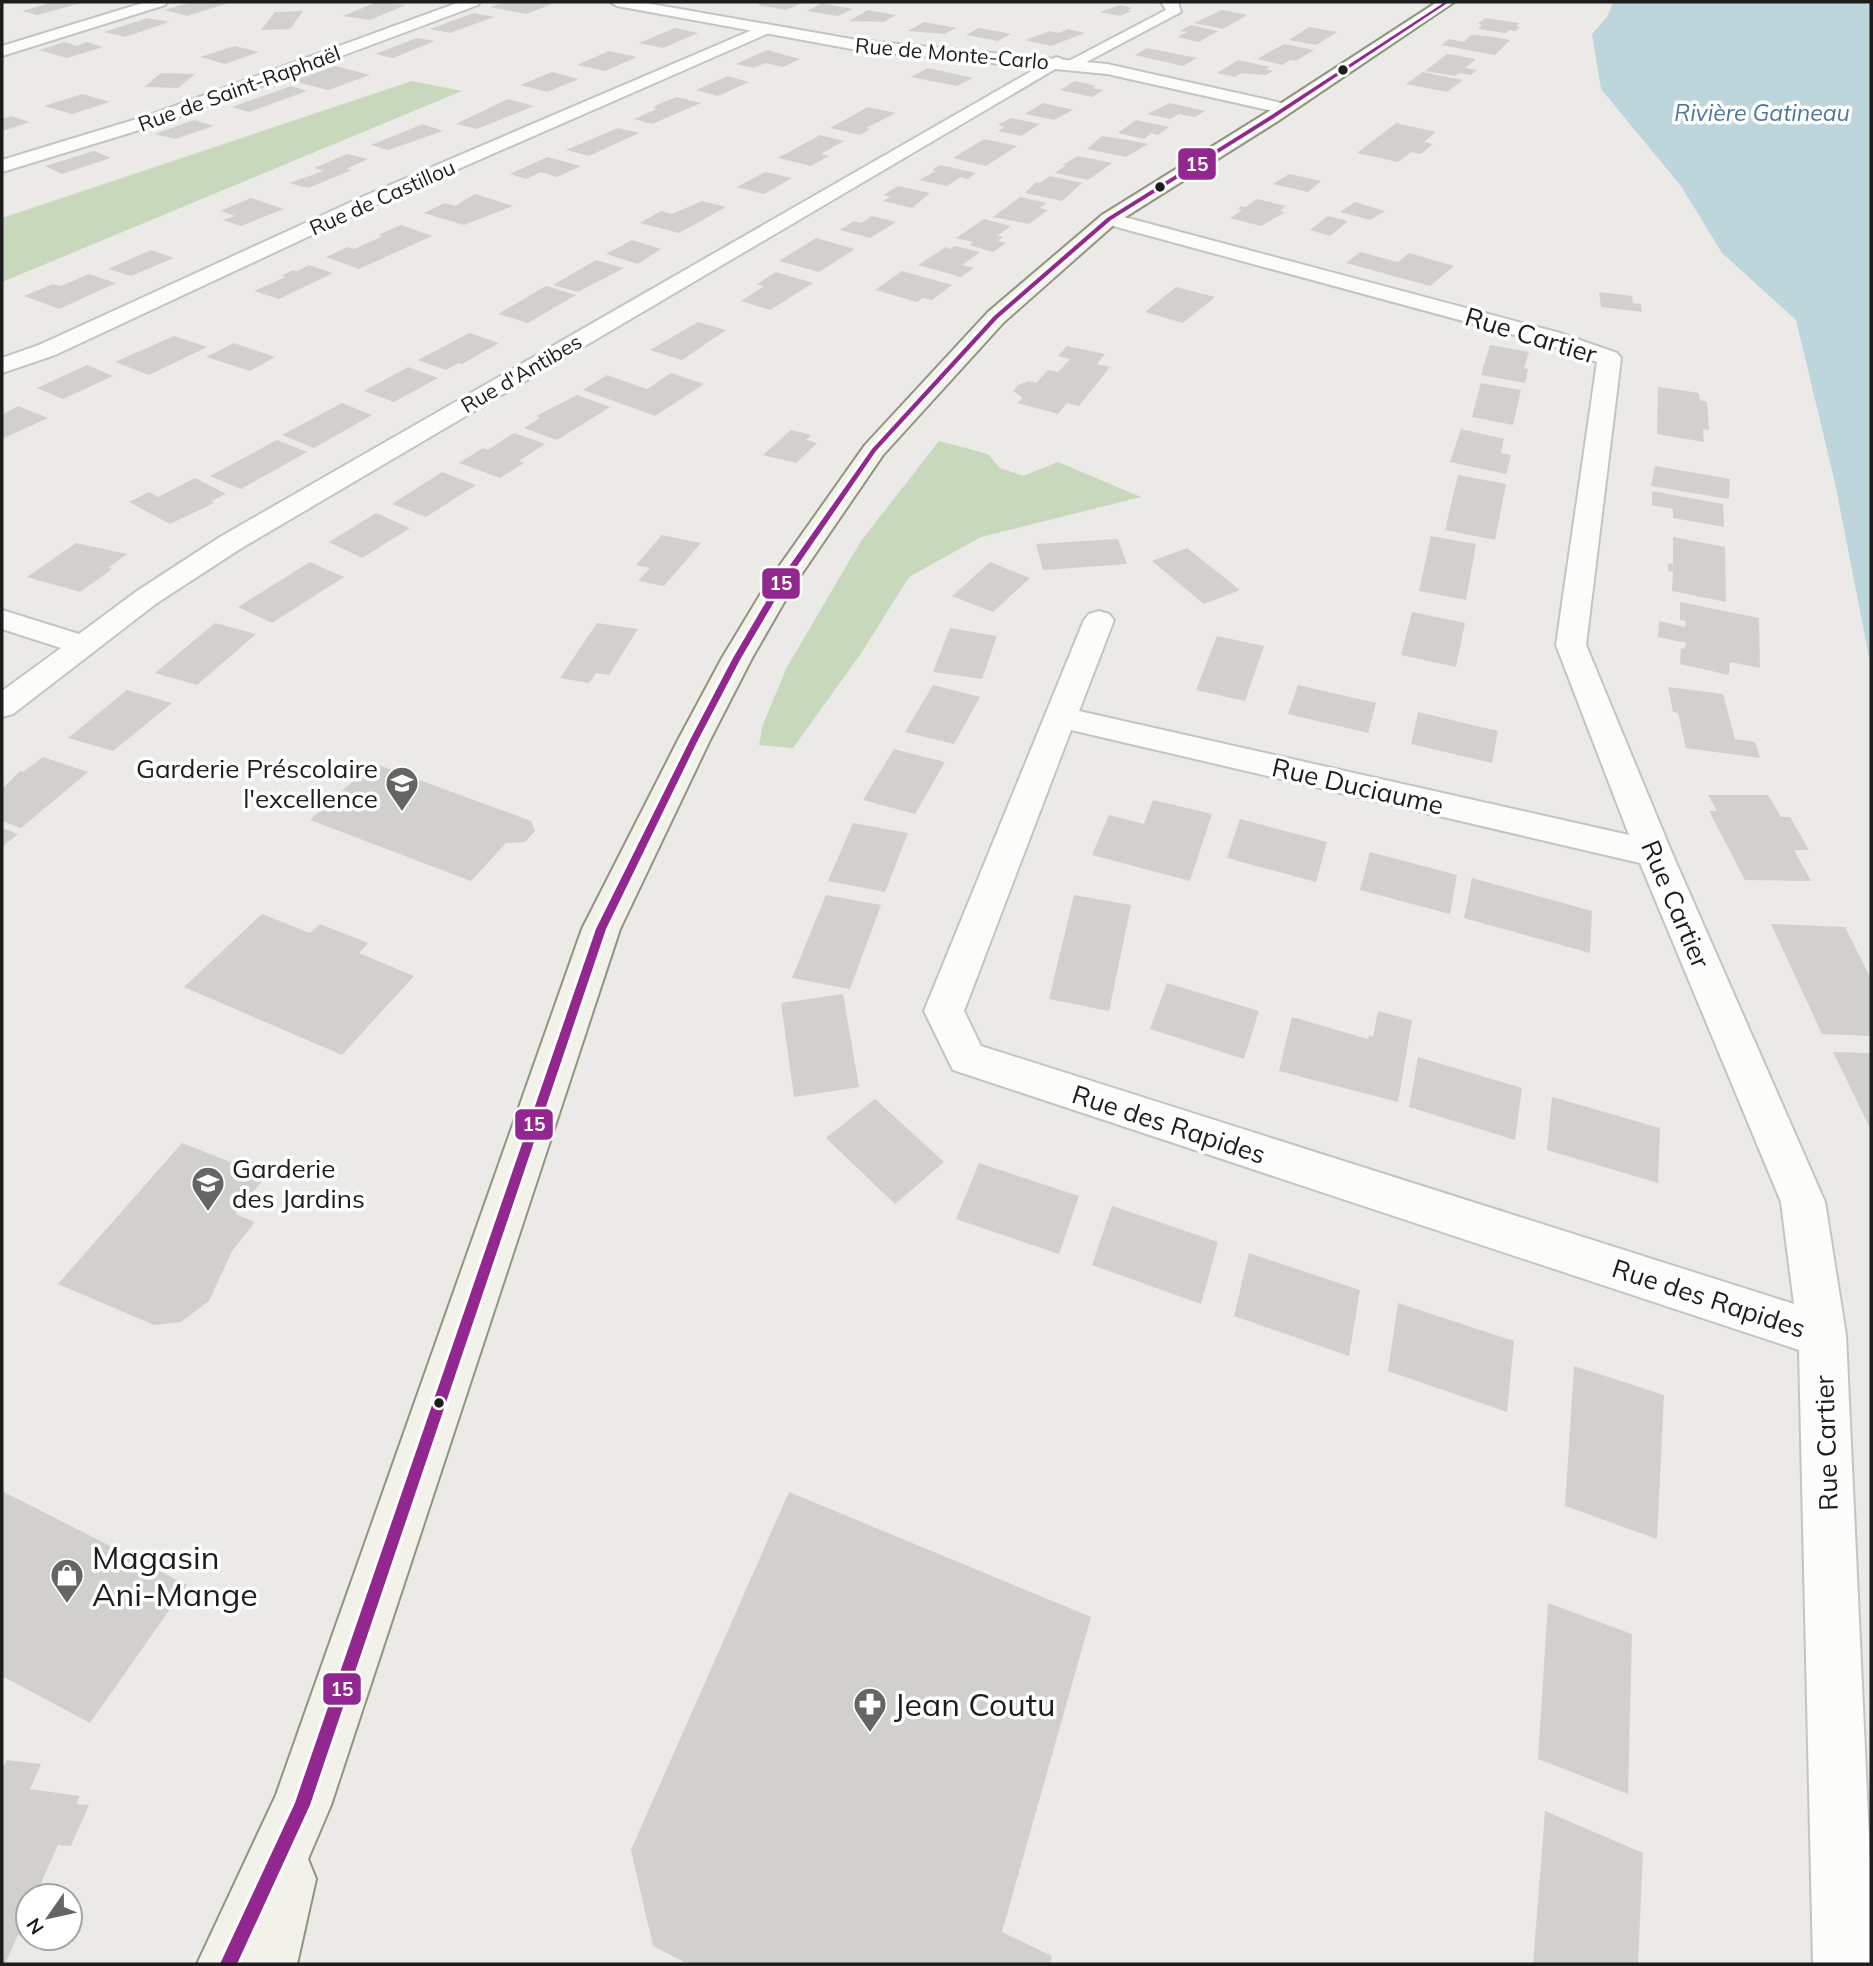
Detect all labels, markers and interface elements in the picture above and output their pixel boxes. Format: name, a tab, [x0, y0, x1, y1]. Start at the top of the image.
street label: Rue de Monte-Carlo	[854, 32, 1050, 74]
street label: Rue de Saint-Raphaël	[134, 39, 344, 137]
unlabelled marker	[1336, 63, 1350, 77]
water label: Rivière Gatineau	[1674, 98, 1850, 127]
line badge: 15	[1177, 147, 1217, 181]
text: 15	[1186, 152, 1208, 176]
street label: Rue de Castillou	[305, 153, 459, 241]
unlabelled marker	[1153, 180, 1167, 194]
street label: Rue Cartier	[1461, 299, 1601, 371]
street label: Rue d'Antibes	[456, 328, 586, 418]
line badge: 15	[761, 567, 801, 600]
text: 15	[770, 571, 792, 595]
street label: Rue Duciaume	[1269, 750, 1447, 822]
place label: Garderie Préscolaire l'excellence	[136, 752, 378, 815]
school or university icon: Garderie Préscolaire l'excellence	[383, 764, 421, 813]
street label: Rue Cartier	[1634, 835, 1718, 973]
street label: Rue des Rapides	[1068, 1077, 1270, 1171]
line badge: 15	[514, 1108, 554, 1141]
text: 15	[523, 1112, 545, 1136]
place label: Garderie des Jardins	[232, 1152, 365, 1215]
school or university icon: Garderie des Jardins	[189, 1164, 227, 1213]
street label: Rue des Rapides	[1608, 1251, 1810, 1345]
street label: Rue Cartier	[1807, 1374, 1845, 1511]
unlabelled marker	[432, 1396, 446, 1410]
place label: Magasin Ani-Mange	[92, 1537, 258, 1614]
shop icon: Magasin Ani-Mange	[48, 1556, 86, 1605]
line badge: 15	[322, 1672, 362, 1706]
text: 15	[331, 1677, 353, 1701]
place label: Jean Coutu	[894, 1684, 1055, 1724]
pharmacy icon: Jean Coutu	[851, 1685, 889, 1734]
north arrow	[14, 1882, 84, 1952]
text: N	[21, 1914, 49, 1939]

